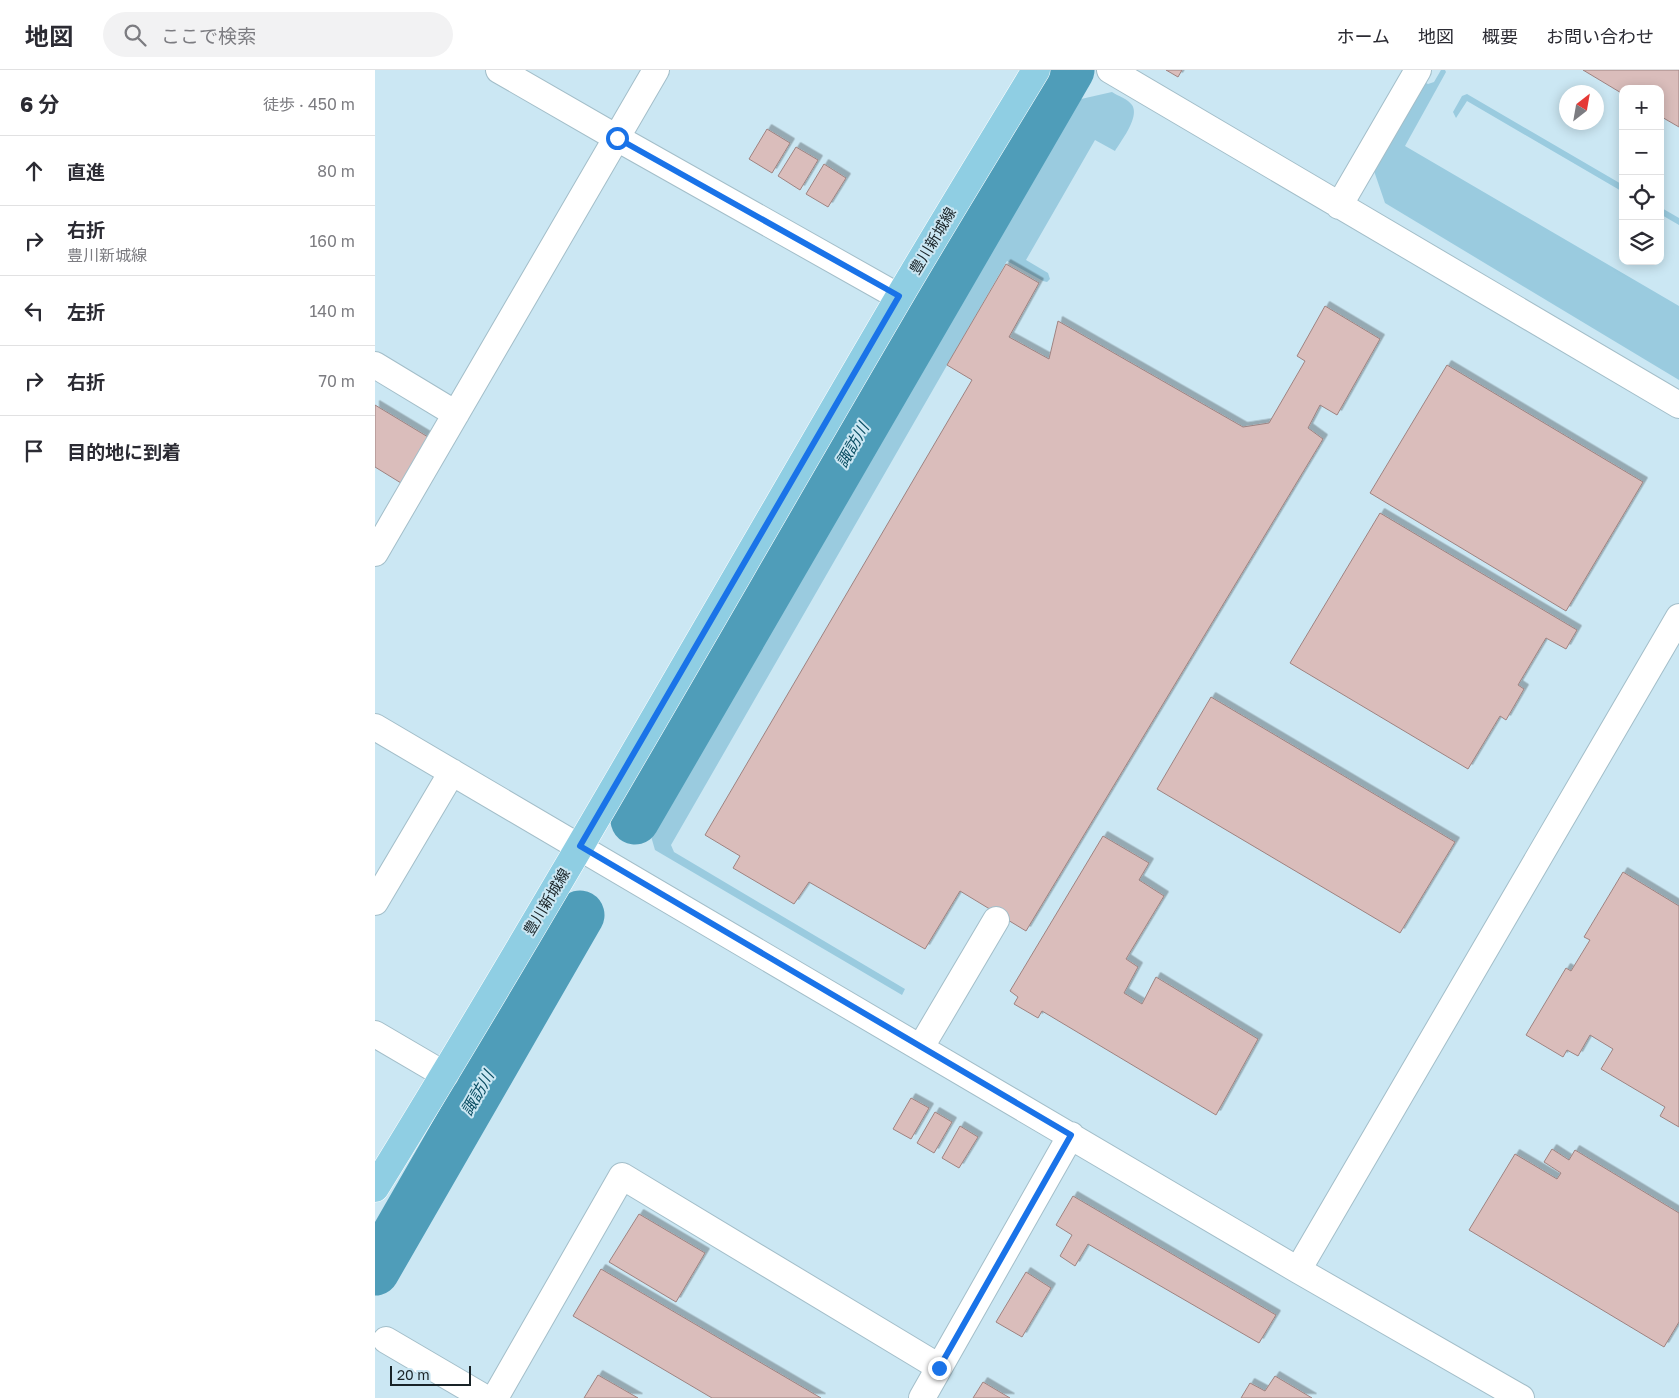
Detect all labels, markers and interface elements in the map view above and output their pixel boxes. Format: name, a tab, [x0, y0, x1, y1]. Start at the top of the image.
search box	[103, 12, 453, 57]
text: 地図	[25, 21, 73, 50]
icon: search	[121, 21, 149, 49]
text: ここで検索	[161, 24, 256, 47]
text: ホーム	[1337, 25, 1390, 47]
text: 地図	[1418, 25, 1454, 47]
text: 概要	[1482, 25, 1518, 47]
text: お問い合わせ	[1546, 25, 1654, 47]
north arrow	[1559, 85, 1604, 130]
map controls	[1619, 85, 1664, 265]
button: +	[1619, 85, 1664, 130]
text: 6 分	[20, 91, 60, 117]
text: 徒歩 · 450 m	[263, 94, 355, 114]
route start	[606, 127, 629, 150]
button: −	[1619, 130, 1664, 175]
icon: ahead	[20, 157, 48, 185]
text: 直進	[67, 160, 105, 183]
text: 80 m	[317, 161, 355, 181]
button: locate	[1619, 175, 1664, 220]
street label: 豊川新城線	[905, 204, 959, 277]
text: 右折	[67, 218, 105, 241]
button: layers	[1619, 220, 1664, 265]
icon: right	[20, 227, 48, 255]
text: 160 m	[309, 231, 355, 251]
text: 豊川新城線	[67, 245, 147, 265]
icon: left	[20, 297, 48, 325]
text: 左折	[67, 300, 105, 323]
text: 140 m	[309, 301, 355, 321]
icon: right	[20, 367, 48, 395]
text: 右折	[67, 370, 105, 393]
text: 70 m	[318, 371, 355, 391]
water label: 諏訪川	[831, 417, 874, 471]
icon: arrive	[20, 437, 48, 465]
text: 目的地に到着	[67, 440, 181, 463]
street label: 豊川新城線	[519, 865, 573, 938]
water label: 諏訪川	[456, 1065, 499, 1119]
route end	[928, 1357, 951, 1380]
scale bar	[390, 1363, 471, 1386]
text: 20 m	[397, 1366, 430, 1383]

